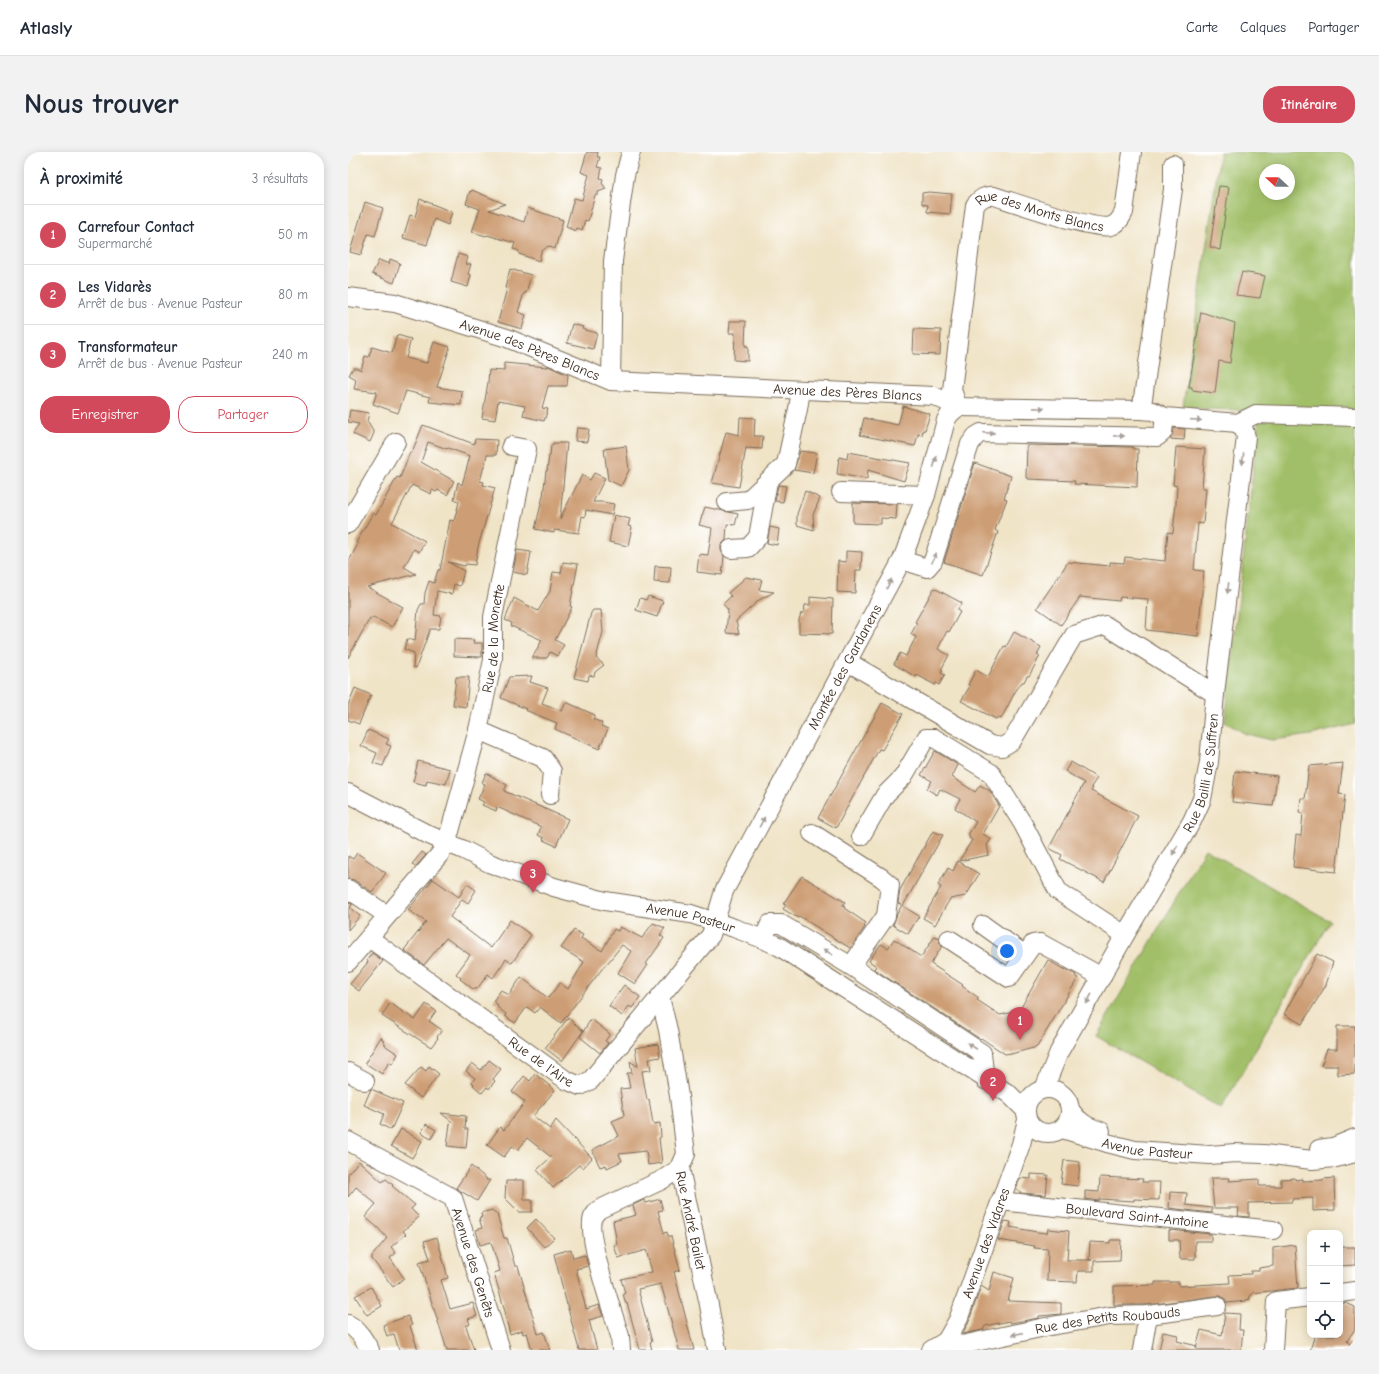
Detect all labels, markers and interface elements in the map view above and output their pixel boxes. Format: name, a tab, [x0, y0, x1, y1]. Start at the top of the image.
text: Atlasly	[20, 17, 72, 39]
text: Carte	[1186, 19, 1218, 36]
text: Calques	[1240, 19, 1286, 36]
text: Partager	[1308, 19, 1359, 36]
button: Itinéraire	[1263, 86, 1355, 123]
text: Nous trouver	[24, 88, 179, 120]
north arrow	[1259, 164, 1295, 200]
text: À proximité	[40, 169, 123, 188]
text: 3 résultats	[252, 171, 308, 186]
street label: Rue des Monts Blancs	[971, 187, 1105, 235]
text: Carrefour Contact	[78, 218, 194, 236]
text: 1	[50, 227, 56, 242]
text: 50 m	[278, 227, 308, 242]
text: Supermarché	[78, 236, 152, 251]
text: Les Vidarès	[78, 278, 151, 296]
text: 2	[50, 287, 56, 302]
text: 80 m	[278, 287, 308, 302]
text: Arrêt de bus · Avenue Pasteur	[78, 296, 242, 311]
street label: Avenue des Pères Blancs	[458, 315, 602, 384]
text: Transformateur	[78, 338, 177, 356]
text: 3	[50, 347, 56, 362]
text: 240 m	[272, 347, 308, 362]
text: Arrêt de bus · Avenue Pasteur	[78, 356, 242, 371]
street label: Avenue des Pères Blancs	[773, 380, 922, 404]
button: Enregistrer	[40, 396, 170, 433]
button: Partager	[178, 396, 308, 433]
one-way arrow	[1033, 405, 1046, 411]
one-way arrow	[1190, 416, 1202, 423]
one-way arrow	[983, 430, 996, 436]
one-way arrow	[1113, 433, 1126, 439]
one-way arrow	[1240, 453, 1247, 465]
one-way arrow	[932, 456, 938, 468]
one-way arrow	[931, 552, 937, 564]
one-way arrow	[886, 578, 893, 589]
street label: Rue de la Monette	[478, 582, 508, 694]
one-way arrow	[1225, 582, 1231, 594]
street label: Montée des Gardanens	[804, 601, 885, 733]
street label: Rue Bailli de Suffren	[1179, 713, 1222, 835]
one-way arrow	[759, 816, 765, 827]
one-way arrow	[1172, 844, 1179, 856]
pin: 3	[520, 860, 546, 893]
street label: Avenue Pasteur	[645, 899, 738, 936]
your location	[997, 941, 1017, 961]
one-way arrow	[822, 949, 834, 956]
one-way arrow	[1086, 993, 1093, 1005]
pin: 1	[1007, 1007, 1033, 1040]
street label: Rue de l'Aire	[505, 1033, 576, 1091]
one-way arrow	[966, 1043, 978, 1050]
pin: 2	[980, 1068, 1006, 1101]
street label: Avenue Pasteur	[1100, 1134, 1193, 1162]
street label: Rue André Bailet	[672, 1169, 710, 1272]
street label: Avenue des Vidares	[958, 1185, 1013, 1300]
street label: Boulevard Saint-Antoine	[1065, 1200, 1210, 1232]
street label: Avenue des Genêts	[448, 1206, 499, 1319]
map controls	[1307, 1230, 1343, 1338]
button: +	[1307, 1230, 1343, 1266]
button: −	[1307, 1266, 1343, 1302]
street label: Rue des Petits Roubauds	[1033, 1302, 1181, 1337]
button: locate	[1307, 1302, 1343, 1338]
one-way arrow	[1010, 1331, 1022, 1337]

